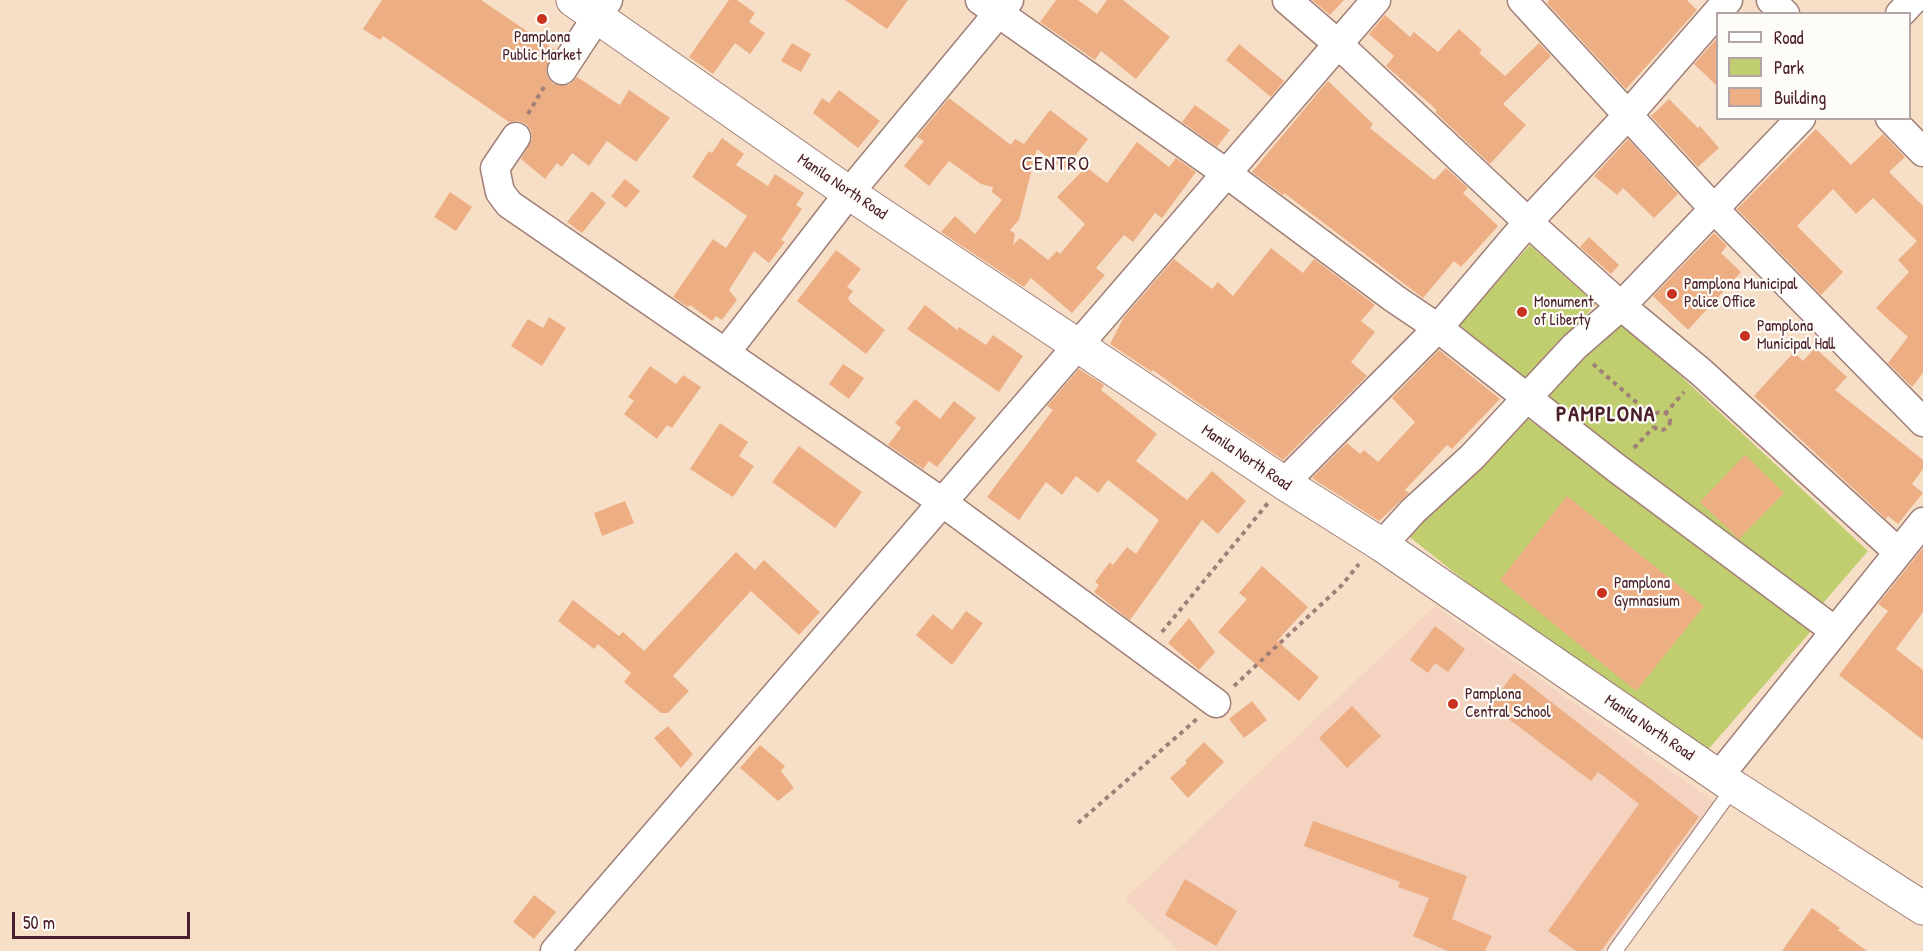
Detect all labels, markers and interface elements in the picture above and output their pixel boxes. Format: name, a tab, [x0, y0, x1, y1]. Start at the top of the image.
marker: Pamplona Public Market	[535, 12, 549, 26]
legend	[1716, 12, 1911, 120]
text: Road	[1774, 25, 1804, 50]
place label: Pamplona Public Market	[503, 28, 581, 66]
text: Park	[1774, 55, 1804, 80]
text: Building	[1774, 85, 1826, 110]
street label: Manila North Road	[793, 150, 891, 224]
district label: CENTRO	[1022, 153, 1090, 177]
place label: Pamplona Municipal Police Office	[1684, 275, 1797, 313]
marker: Pamplona Municipal Police Office	[1665, 287, 1679, 301]
place label: Monument of Liberty	[1534, 293, 1594, 331]
marker: Monument of Liberty	[1515, 305, 1529, 319]
place label: Pamplona Municipal Hall	[1757, 317, 1835, 355]
marker: Pamplona Municipal Hall	[1738, 329, 1752, 343]
district label: PAMPLONA	[1556, 402, 1656, 428]
street label: Manila North Road	[1197, 421, 1295, 495]
place label: Pamplona Gymnasium	[1614, 574, 1680, 612]
marker: Pamplona Gymnasium	[1595, 586, 1609, 600]
place label: Pamplona Central School	[1465, 685, 1551, 723]
street label: Manila North Road	[1600, 691, 1698, 765]
marker: Pamplona Central School	[1446, 697, 1460, 711]
scale bar	[15, 900, 194, 938]
text: 50 m	[23, 910, 55, 935]

